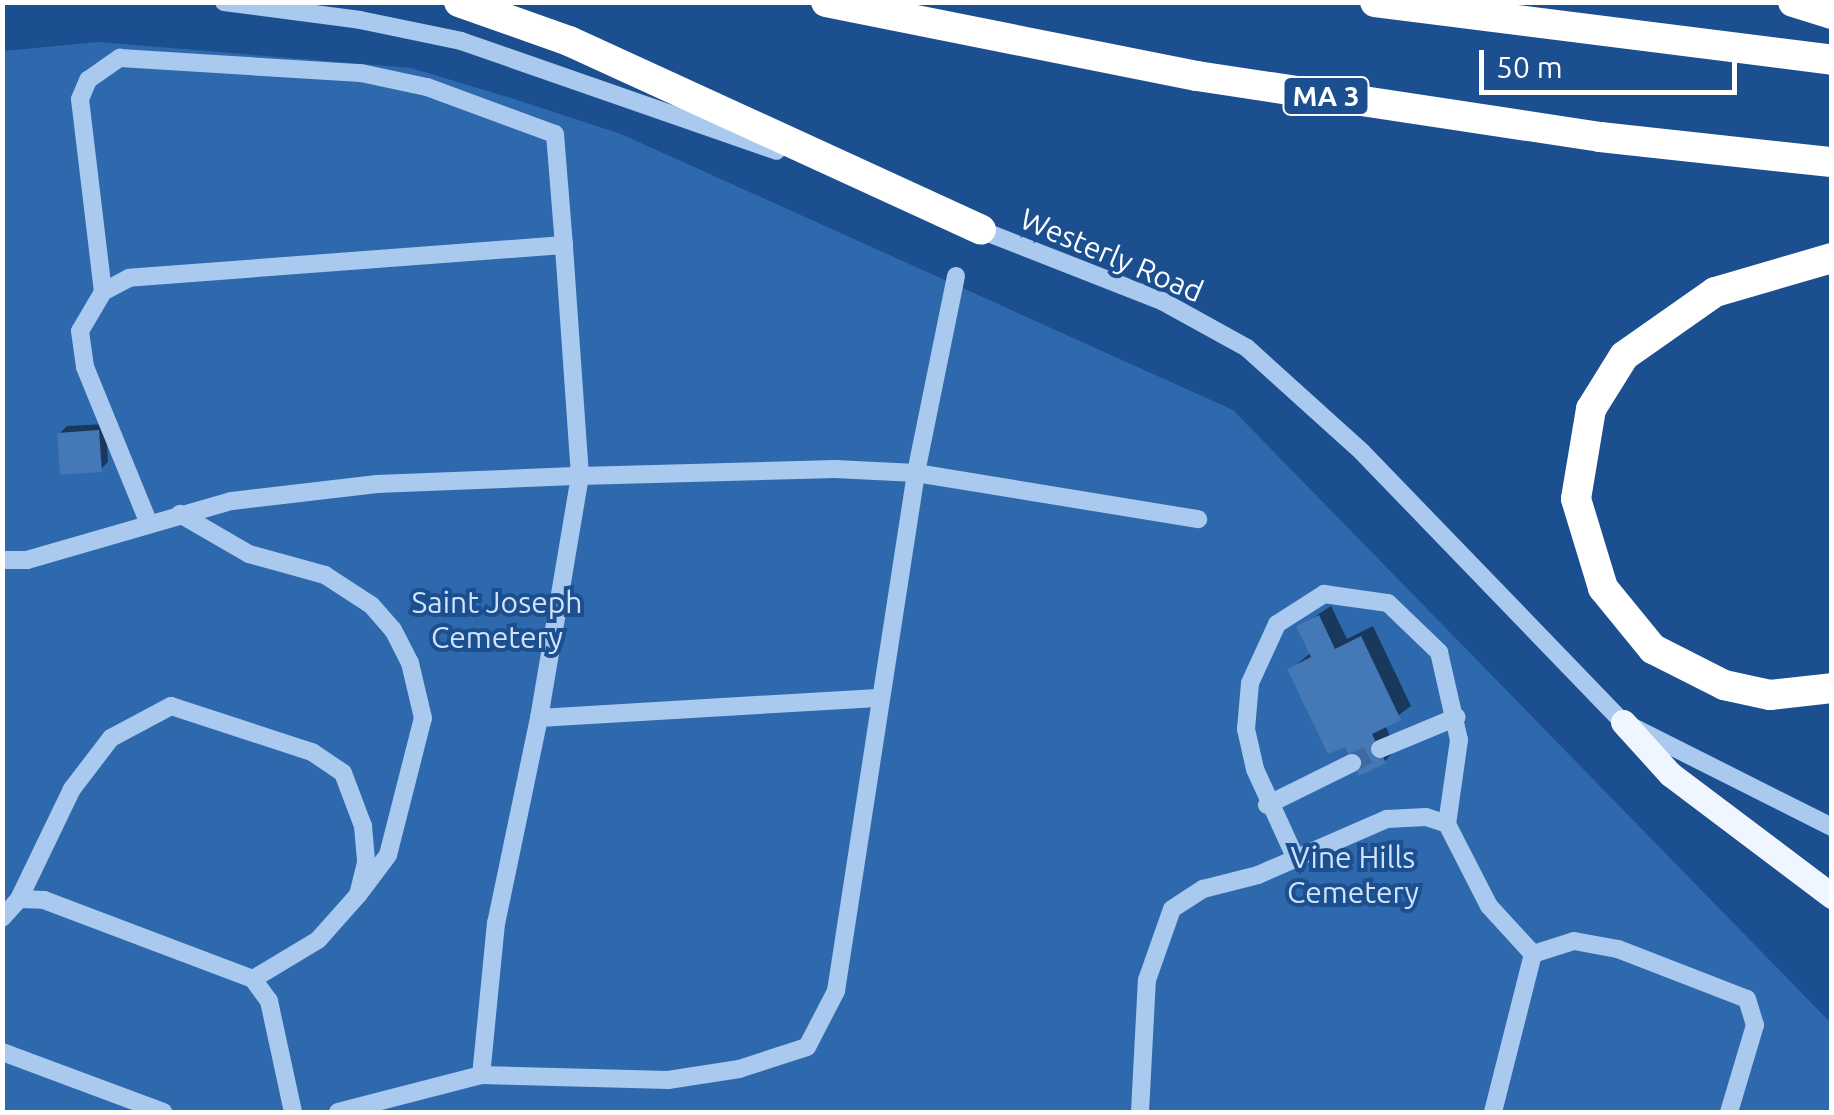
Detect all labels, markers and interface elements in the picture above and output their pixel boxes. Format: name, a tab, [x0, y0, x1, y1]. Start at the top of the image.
scale bar	[1484, 30, 1742, 92]
text: 50 m	[1496, 50, 1563, 84]
road number: MA 3	[1281, 73, 1371, 119]
street label: Westerly Road	[1015, 200, 1209, 310]
park label: Saint Joseph Cemetery	[412, 584, 582, 654]
park label: Vine Hills Cemetery	[1287, 839, 1419, 910]

